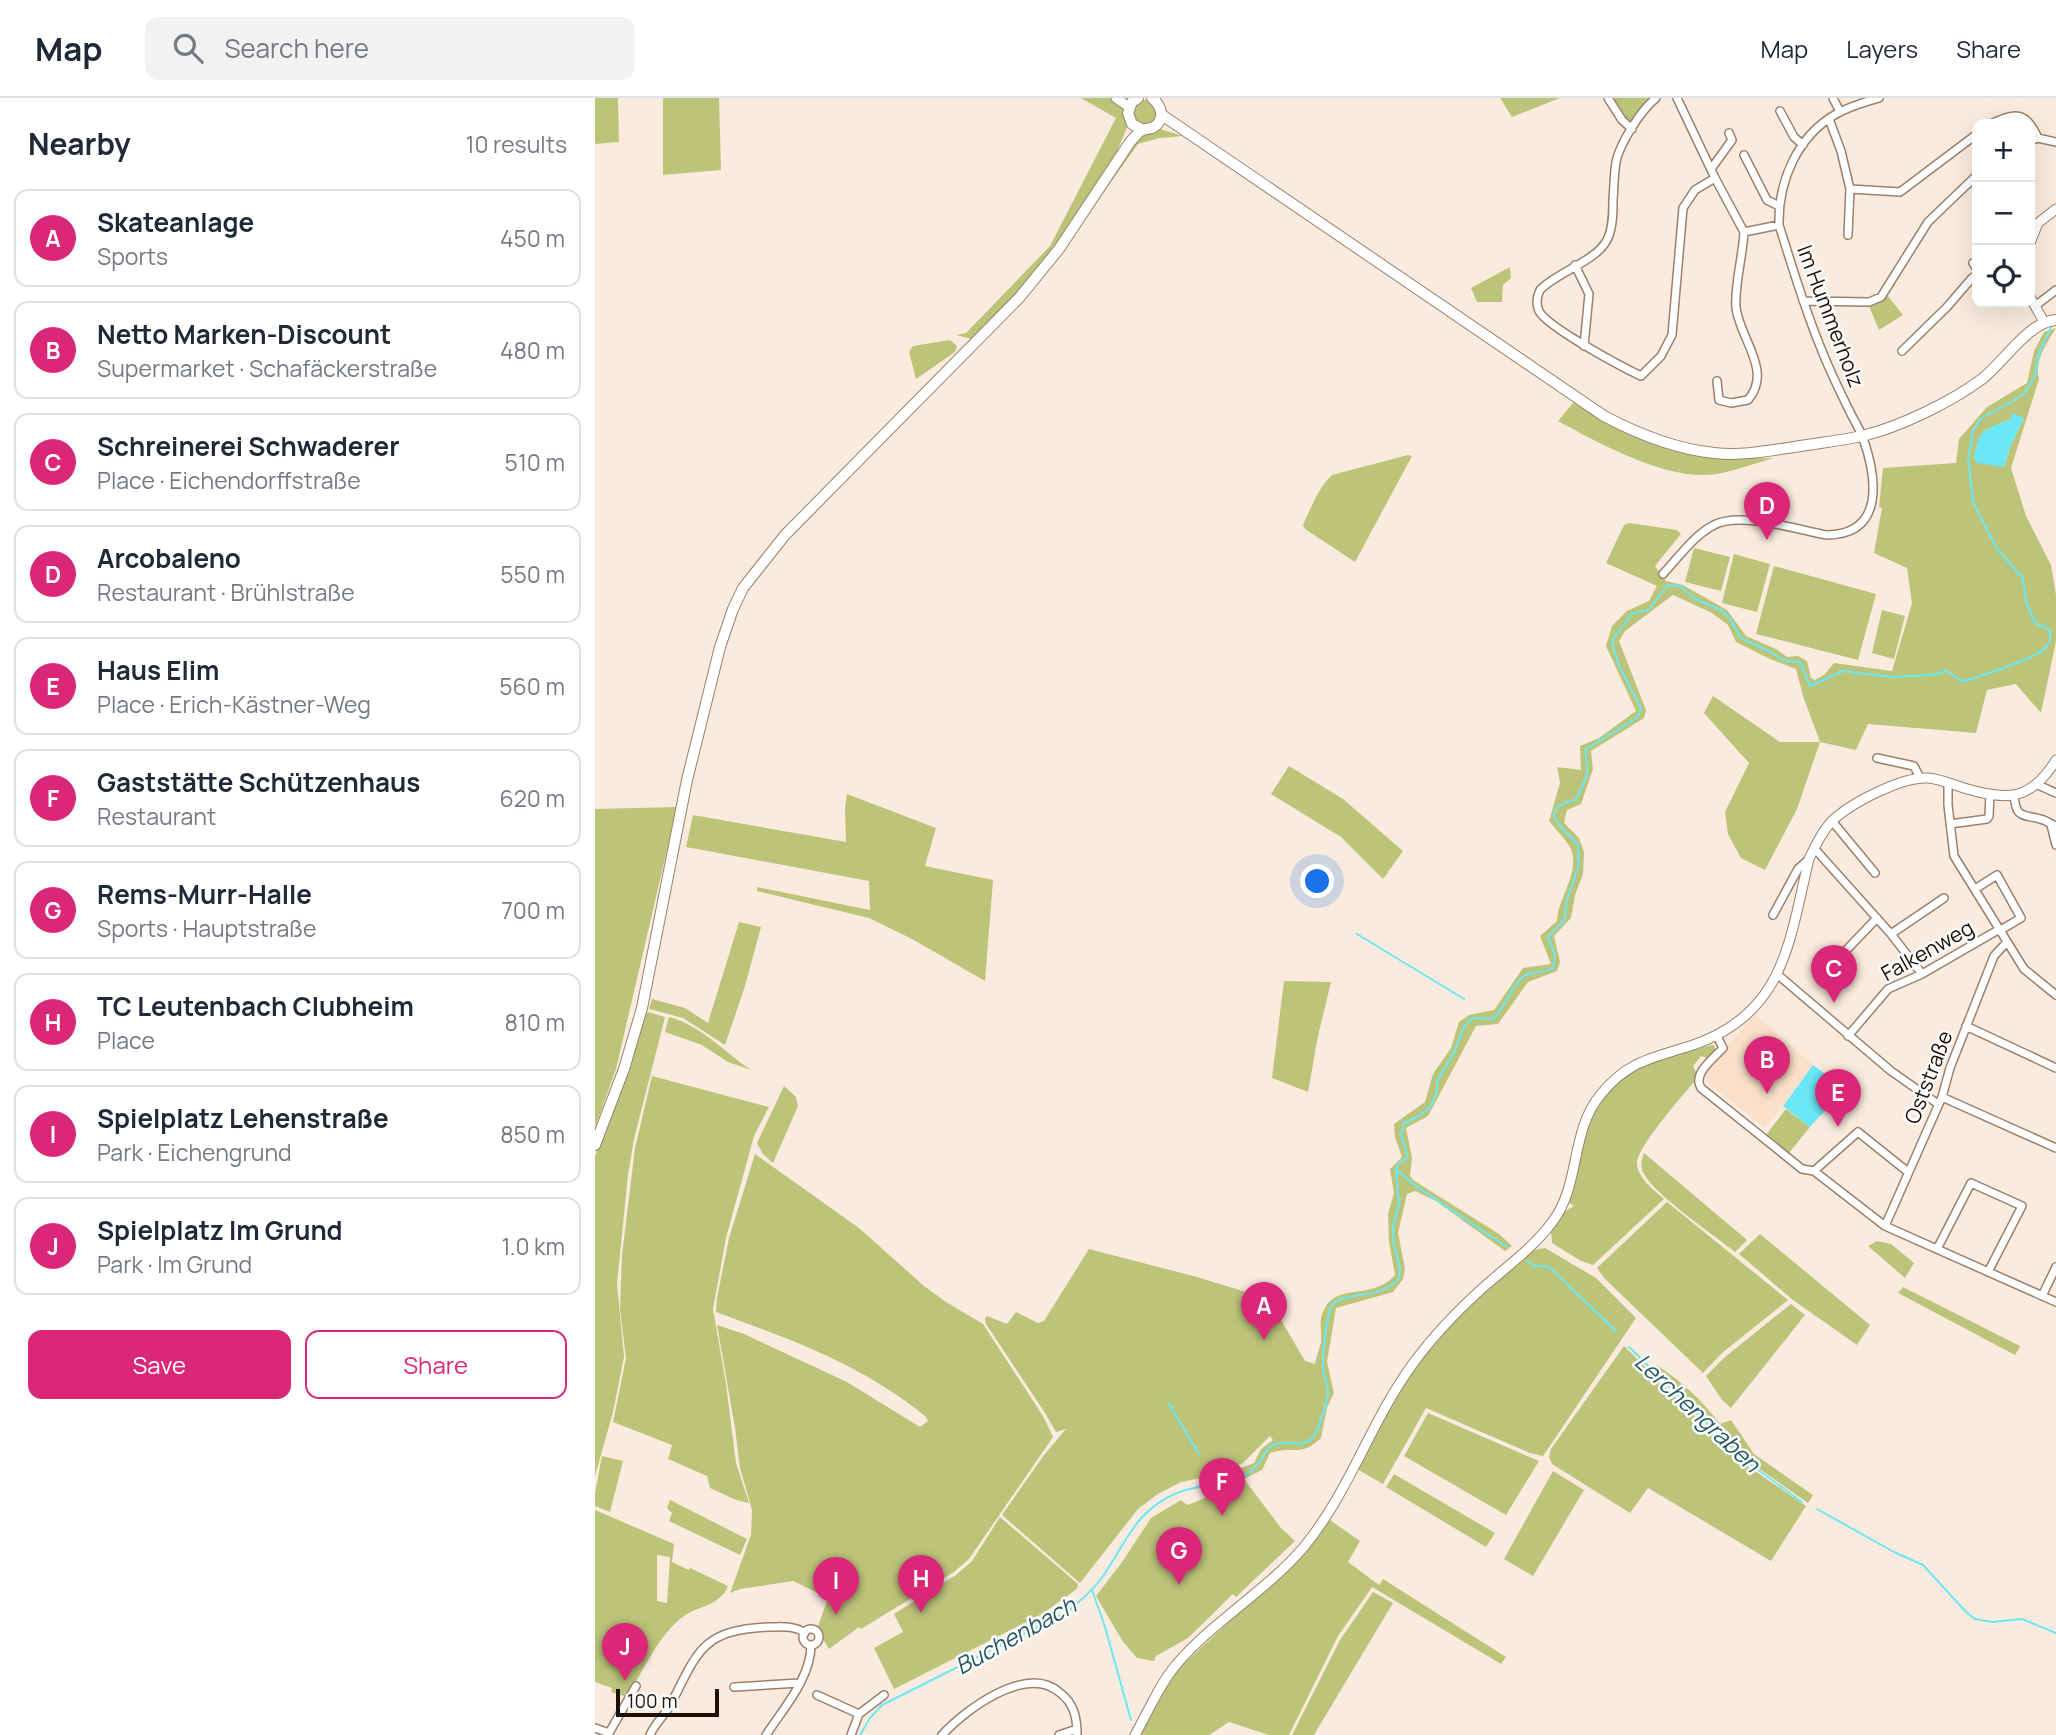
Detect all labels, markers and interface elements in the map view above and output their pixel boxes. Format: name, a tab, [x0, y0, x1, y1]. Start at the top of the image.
search box	[145, 17, 635, 80]
text: Map	[35, 26, 103, 71]
icon: search	[169, 29, 207, 67]
text: Search here	[225, 30, 369, 66]
text: Map	[1761, 32, 1808, 65]
text: Layers	[1846, 32, 1918, 65]
text: Share	[1956, 32, 2021, 65]
map controls	[1972, 119, 2035, 308]
button: +	[1972, 119, 2035, 182]
text: Nearby	[28, 123, 131, 164]
text: 10 results	[466, 128, 567, 160]
button: −	[1972, 182, 2035, 245]
text: Skateanlage	[97, 204, 254, 240]
text: A	[45, 222, 61, 254]
text: 450 m	[500, 222, 565, 254]
text: Sports	[97, 240, 168, 272]
street label: Im Hummerholz	[1791, 241, 1871, 391]
button: locate	[1972, 245, 2035, 308]
text: Netto Marken-Discount	[97, 316, 391, 352]
text: B	[46, 334, 60, 366]
text: 480 m	[500, 334, 565, 366]
text: Supermarket · Schafäckerstraße	[97, 352, 437, 384]
text: Schreinerei Schwaderer	[97, 428, 400, 464]
text: C	[45, 446, 62, 478]
text: 510 m	[505, 446, 565, 478]
text: Place · Eichendorffstraße	[97, 464, 361, 496]
pin: D	[1744, 482, 1790, 540]
text: Arcobaleno	[97, 540, 241, 576]
text: D	[45, 558, 61, 590]
text: 550 m	[500, 558, 565, 590]
text: Restaurant · Brühlstraße	[97, 576, 355, 608]
text: Haus Elim	[97, 652, 219, 688]
text: E	[46, 670, 60, 702]
text: 560 m	[499, 670, 565, 702]
text: Place · Erich-Kästner-Weg	[97, 688, 371, 720]
text: Gaststätte Schützenhaus	[97, 764, 420, 800]
text: F	[47, 782, 59, 814]
text: 620 m	[499, 782, 565, 814]
text: Restaurant	[97, 800, 216, 832]
your location	[1300, 864, 1334, 898]
text: Rems-Murr-Halle	[97, 876, 312, 912]
text: G	[45, 894, 61, 926]
text: 700 m	[501, 894, 565, 926]
text: Sports · Hauptstraße	[97, 912, 317, 944]
street label: Falkenweg	[1876, 913, 1978, 987]
pin: C	[1811, 945, 1857, 1003]
text: TC Leutenbach Clubheim	[97, 988, 414, 1024]
text: H	[45, 1006, 61, 1038]
text: 810 m	[505, 1006, 565, 1038]
text: Place	[97, 1024, 155, 1056]
street label: Oststraße	[1897, 1026, 1959, 1128]
pin: B	[1744, 1036, 1790, 1094]
pin: E	[1815, 1069, 1861, 1127]
text: Spielplatz Lehenstraße	[97, 1100, 389, 1136]
text: I	[50, 1118, 56, 1150]
text: 850 m	[500, 1118, 565, 1150]
text: Park · Eichengrund	[97, 1136, 292, 1168]
text: Spielplatz Im Grund	[97, 1212, 343, 1248]
text: J	[47, 1230, 59, 1262]
text: 1.0 km	[502, 1230, 565, 1262]
text: Park · Im Grund	[97, 1248, 252, 1280]
pin: A	[1241, 1282, 1287, 1340]
button: Save	[28, 1330, 291, 1399]
button: Share	[305, 1330, 567, 1399]
water label: Lerchengraben	[1628, 1345, 1769, 1480]
pin: F	[1199, 1458, 1245, 1516]
pin: G	[1156, 1527, 1202, 1585]
pin: H	[898, 1555, 944, 1613]
pin: I	[813, 1557, 859, 1615]
water label: Buchenbach	[949, 1588, 1082, 1681]
pin: J	[602, 1623, 648, 1681]
scale bar	[616, 1686, 719, 1718]
text: 100 m	[627, 1688, 678, 1714]

